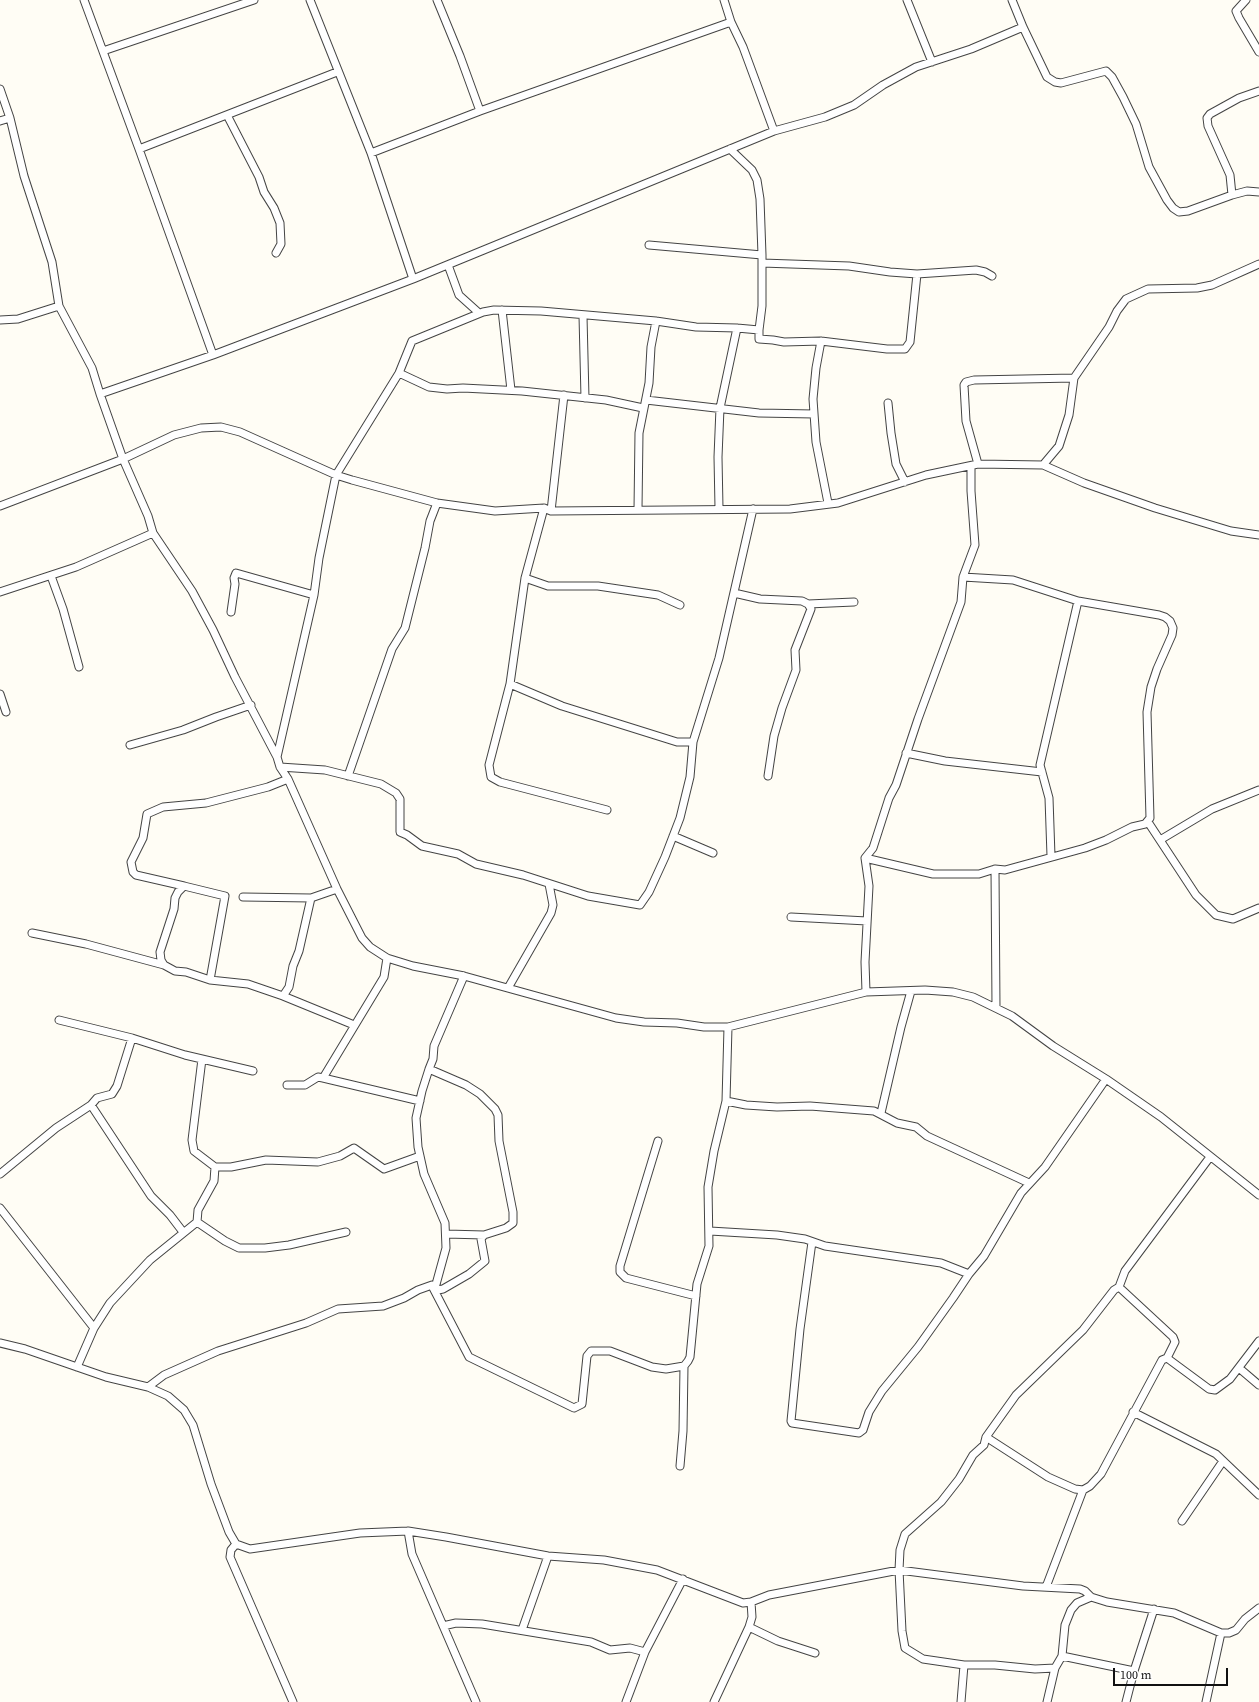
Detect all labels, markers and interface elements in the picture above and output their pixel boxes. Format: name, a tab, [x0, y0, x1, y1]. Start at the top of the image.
scale bar	[1115, 1660, 1230, 1686]
text: 100 m	[1120, 1667, 1152, 1683]

